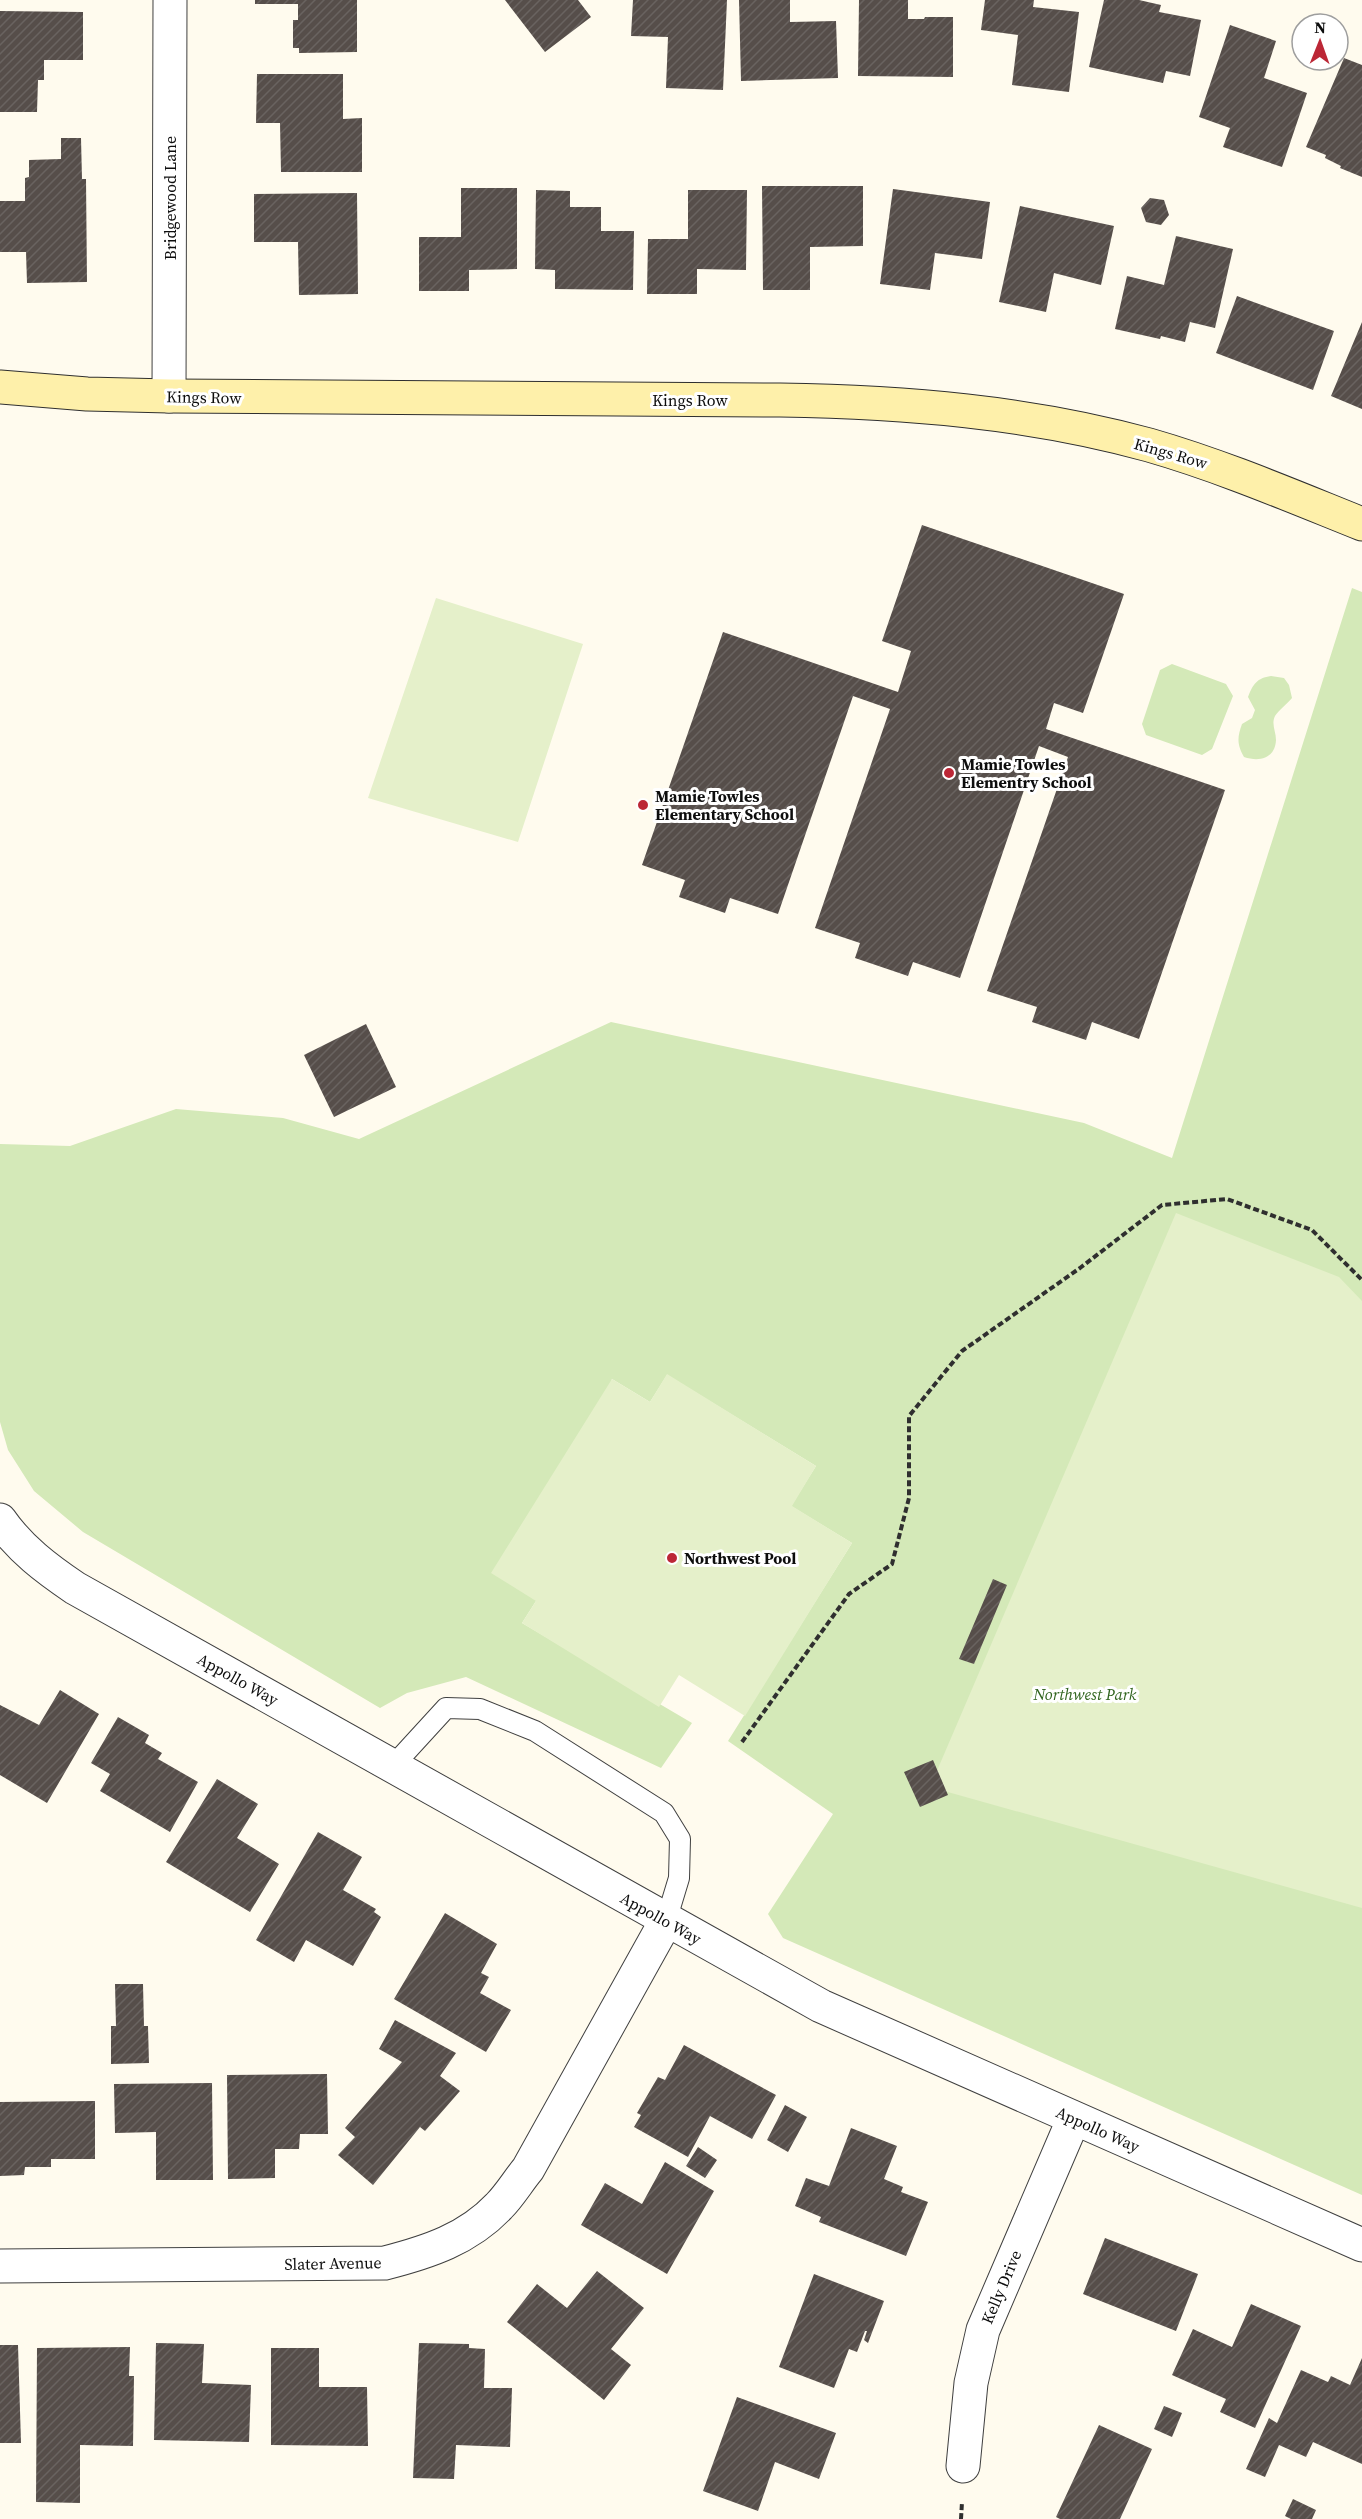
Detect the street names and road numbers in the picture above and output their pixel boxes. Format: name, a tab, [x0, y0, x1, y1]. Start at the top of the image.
street label: Bridgewood Lane	[159, 136, 181, 260]
street label: Kings Row	[166, 385, 243, 409]
street label: Kings Row	[652, 389, 728, 411]
street label: Kings Row	[1132, 432, 1211, 474]
street label: Appollo Way	[194, 1648, 283, 1711]
street label: Appollo Way	[617, 1887, 706, 1950]
street label: Appollo Way	[1053, 2101, 1144, 2158]
street label: Kelly Drive	[976, 2247, 1026, 2327]
street label: Slater Avenue	[284, 2251, 382, 2275]

